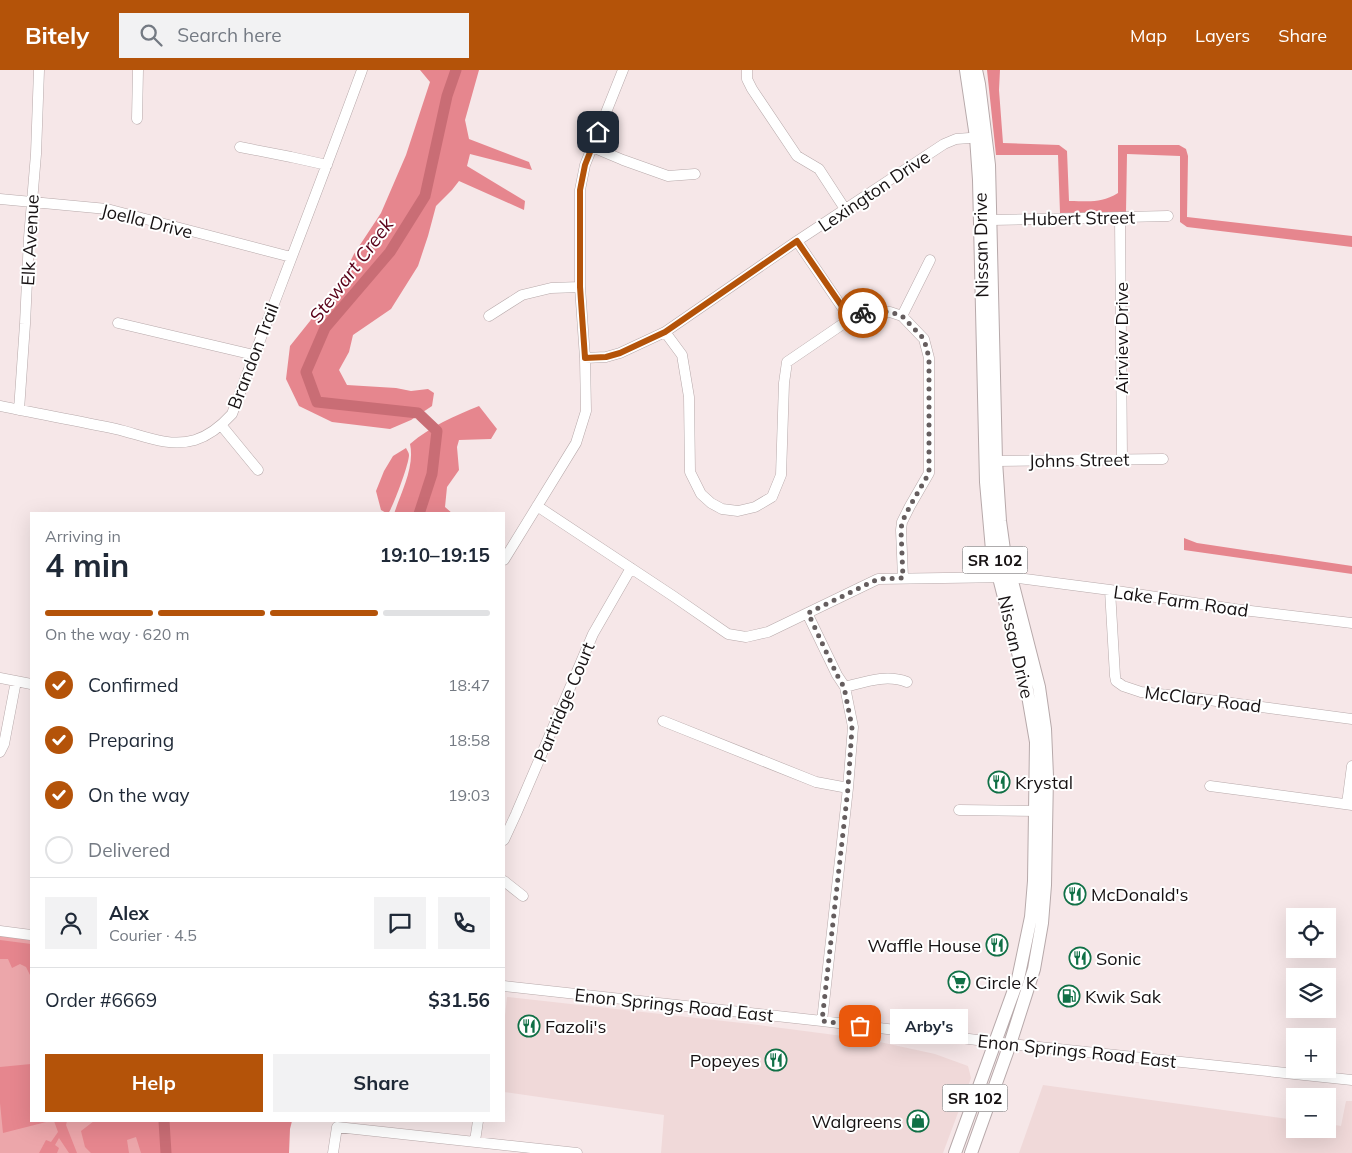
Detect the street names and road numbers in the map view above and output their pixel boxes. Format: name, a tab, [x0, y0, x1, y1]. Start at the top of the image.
street label: Lexington Drive	[814, 145, 934, 237]
street label: Nissan Drive	[969, 192, 993, 298]
street label: Elk Avenue	[16, 194, 44, 286]
street label: Joella Drive	[99, 199, 195, 243]
street label: Hubert Street	[1023, 206, 1135, 230]
street label: Airview Drive	[1110, 282, 1133, 394]
street label: Brandon Trail	[222, 300, 284, 412]
street label: Johns Street	[1028, 448, 1130, 472]
road number: SR 102	[962, 546, 1028, 574]
street label: Lake Farm Road	[1112, 580, 1250, 622]
street label: Nissan Drive	[993, 593, 1039, 701]
street label: Partridge Court	[528, 639, 600, 765]
street label: McClary Road	[1143, 680, 1263, 718]
street label: Enon Springs Road East	[573, 983, 775, 1027]
street label: Enon Springs Road East	[976, 1029, 1178, 1073]
road number: SR 102	[942, 1084, 1008, 1112]

